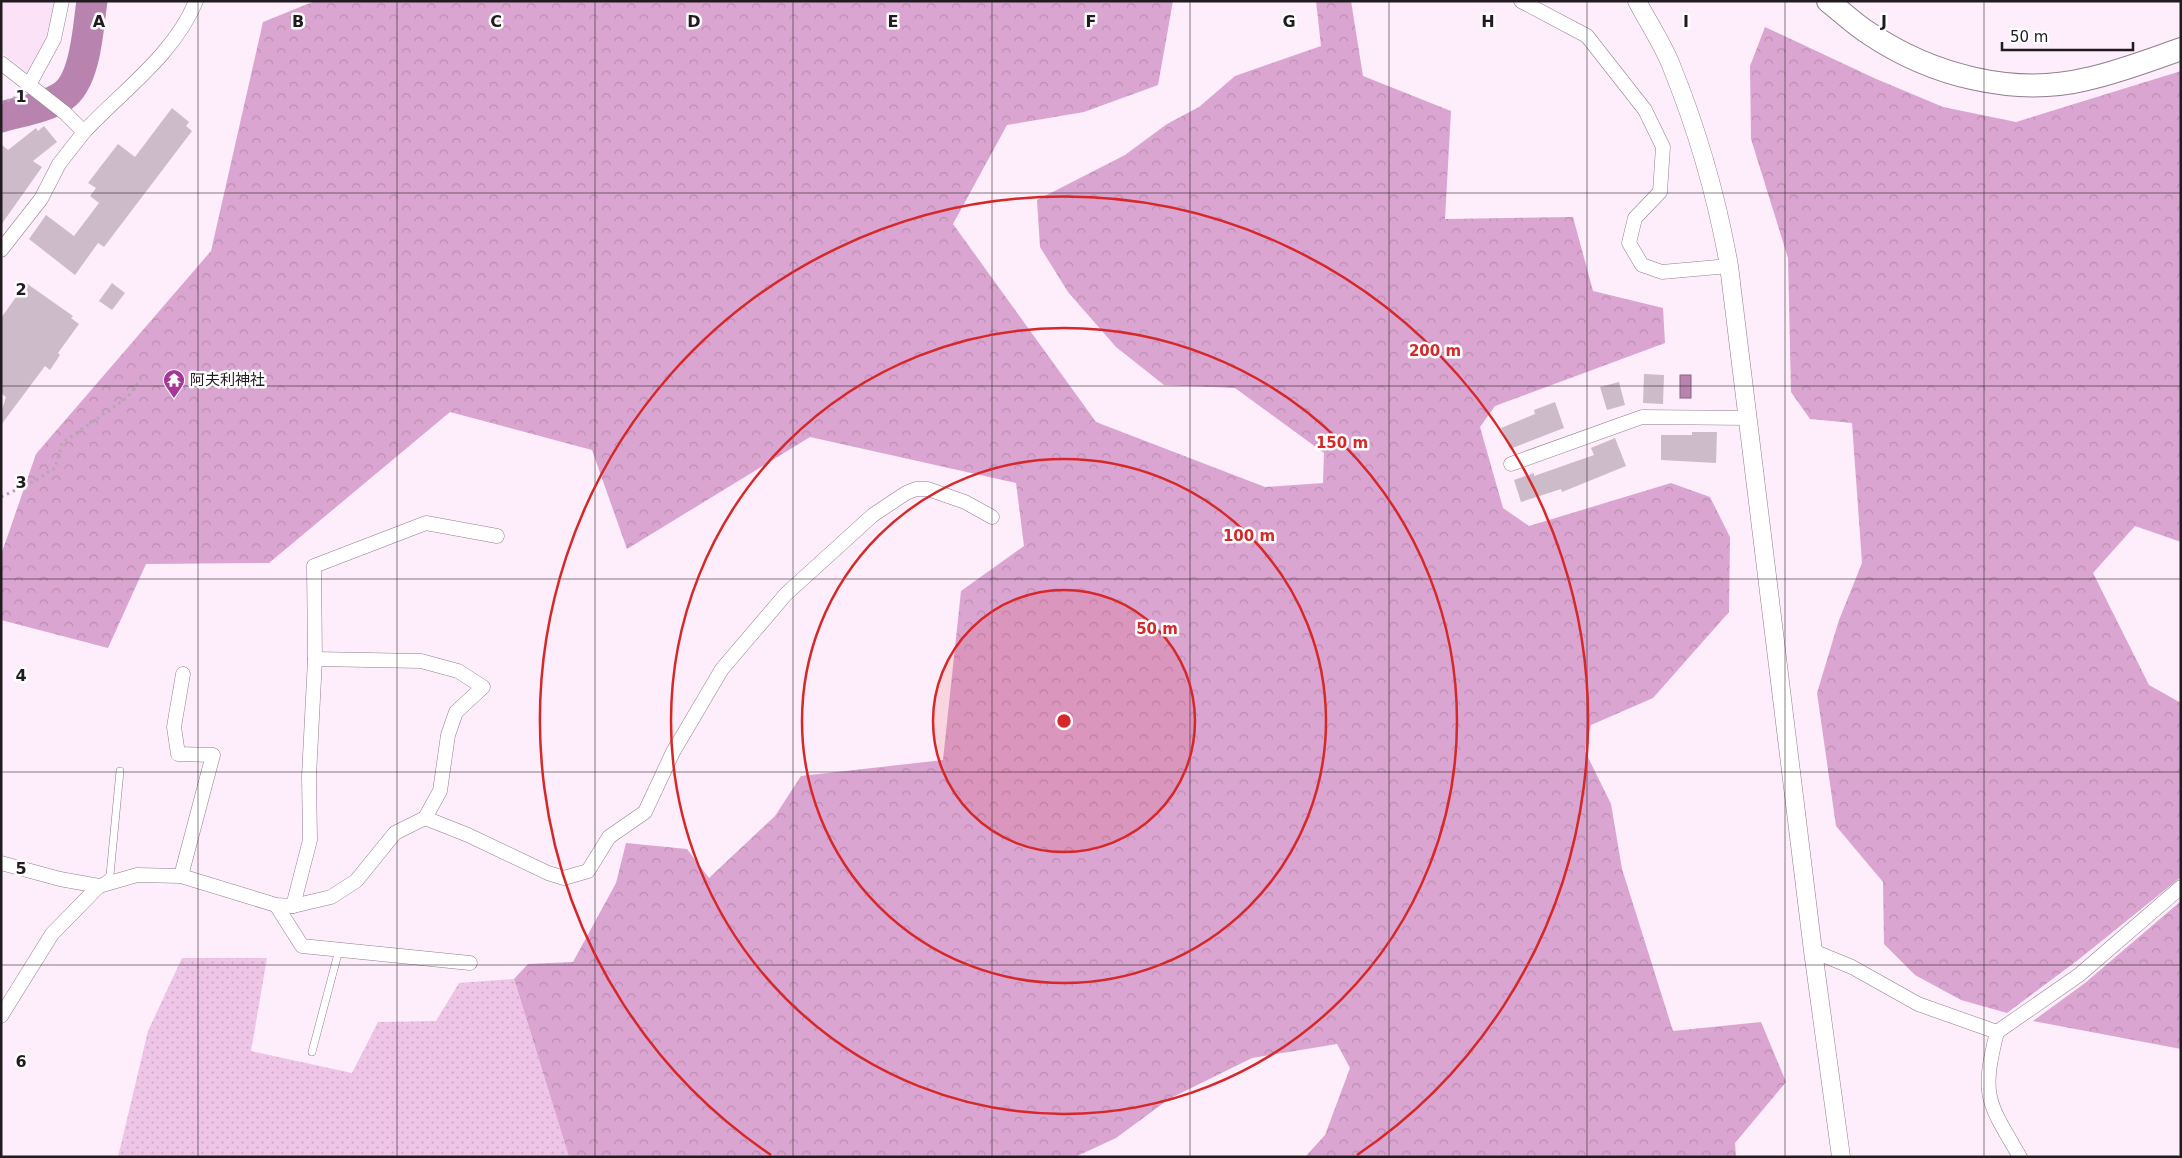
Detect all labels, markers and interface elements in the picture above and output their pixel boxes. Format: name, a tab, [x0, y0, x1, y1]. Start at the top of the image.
text: A	[93, 12, 106, 31]
text: B	[292, 12, 304, 31]
text: C	[490, 12, 502, 31]
text: D	[687, 12, 701, 31]
text: E	[888, 12, 898, 31]
text: F	[1086, 12, 1096, 31]
text: G	[1282, 12, 1296, 31]
text: H	[1481, 12, 1495, 31]
text: I	[1683, 12, 1689, 31]
text: J	[1880, 12, 1887, 31]
scale bar	[2002, 20, 2133, 52]
text: 50 m	[2010, 28, 2048, 46]
text: 1	[15, 87, 27, 106]
text: 2	[15, 280, 27, 299]
text: 200 m	[1409, 342, 1461, 360]
temple icon: 阿夫利神社	[162, 368, 186, 399]
place label: 阿夫利神社	[190, 371, 265, 389]
text: 150 m	[1316, 434, 1368, 452]
text: 3	[15, 473, 27, 492]
text: 100 m	[1223, 527, 1275, 545]
text: 50 m	[1136, 620, 1178, 638]
text: 4	[15, 666, 27, 685]
centre of rings	[1055, 712, 1073, 730]
text: 5	[15, 859, 27, 878]
text: 6	[15, 1052, 27, 1071]

